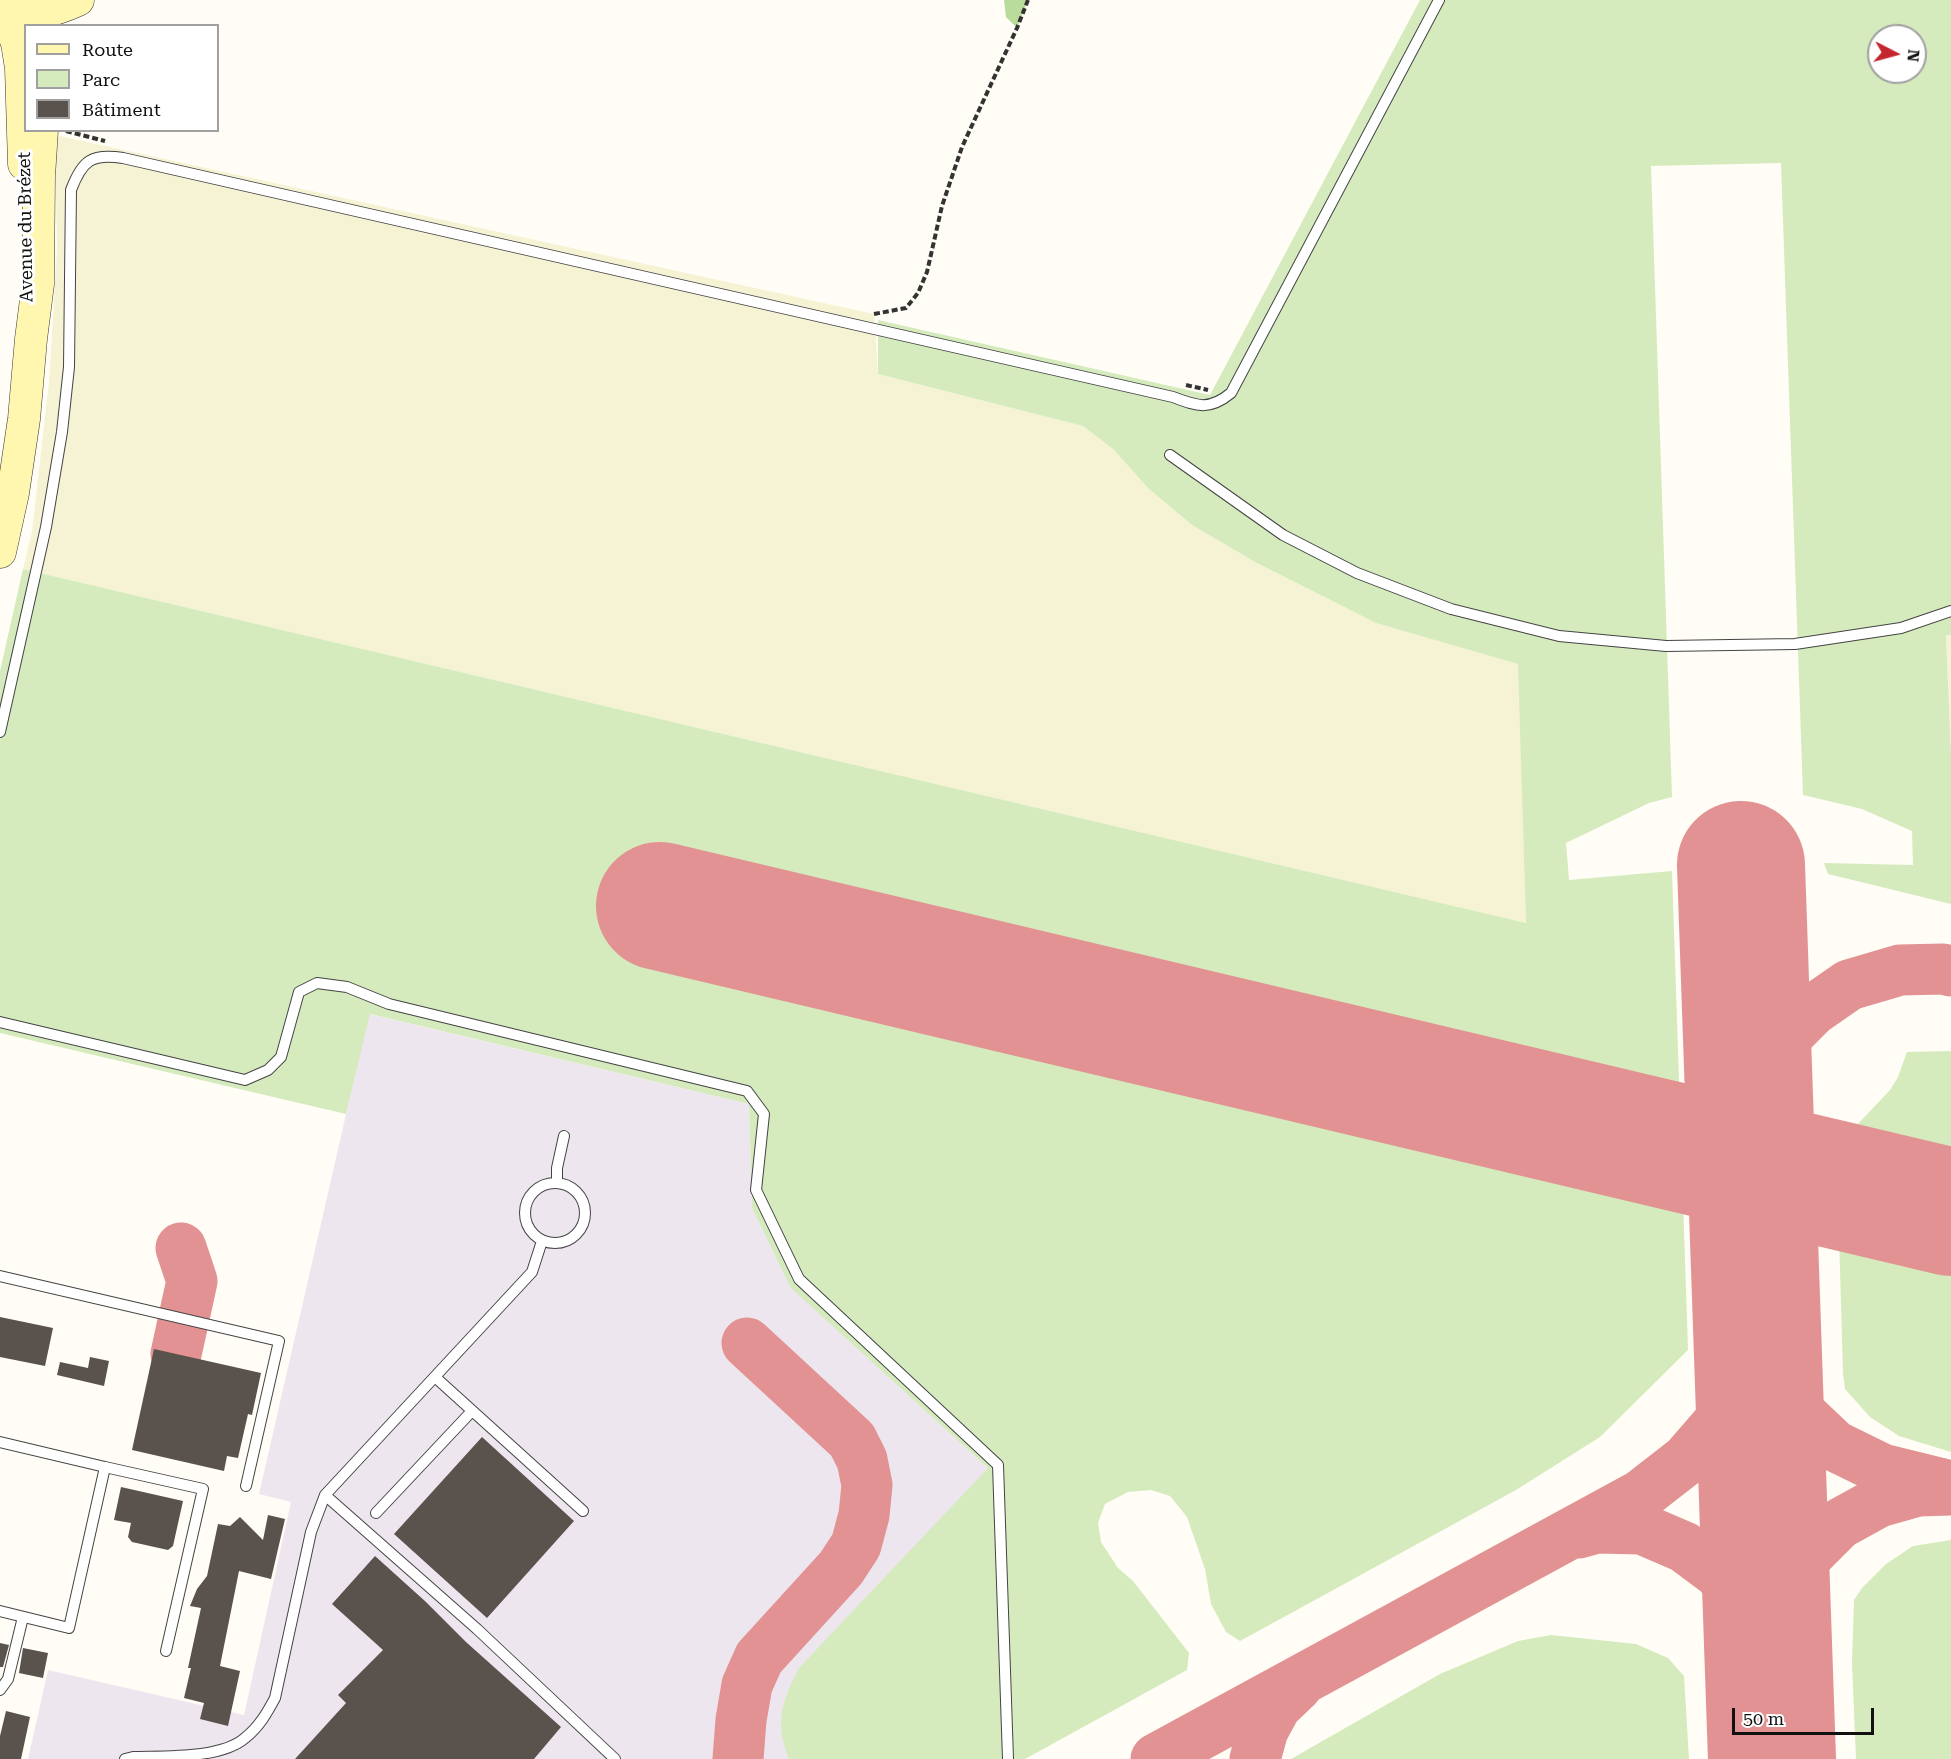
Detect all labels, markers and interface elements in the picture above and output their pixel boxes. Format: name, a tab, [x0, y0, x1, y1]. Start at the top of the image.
legend	[24, 24, 219, 132]
north arrow	[1867, 24, 1927, 84]
text: Route	[82, 39, 133, 60]
text: N	[1903, 49, 1924, 63]
text: Parc	[82, 69, 120, 90]
text: Bâtiment	[82, 99, 161, 120]
street label: Avenue du Brézet	[14, 152, 38, 302]
scale bar	[1735, 1696, 1878, 1734]
text: 50 m	[1743, 1708, 1784, 1729]

